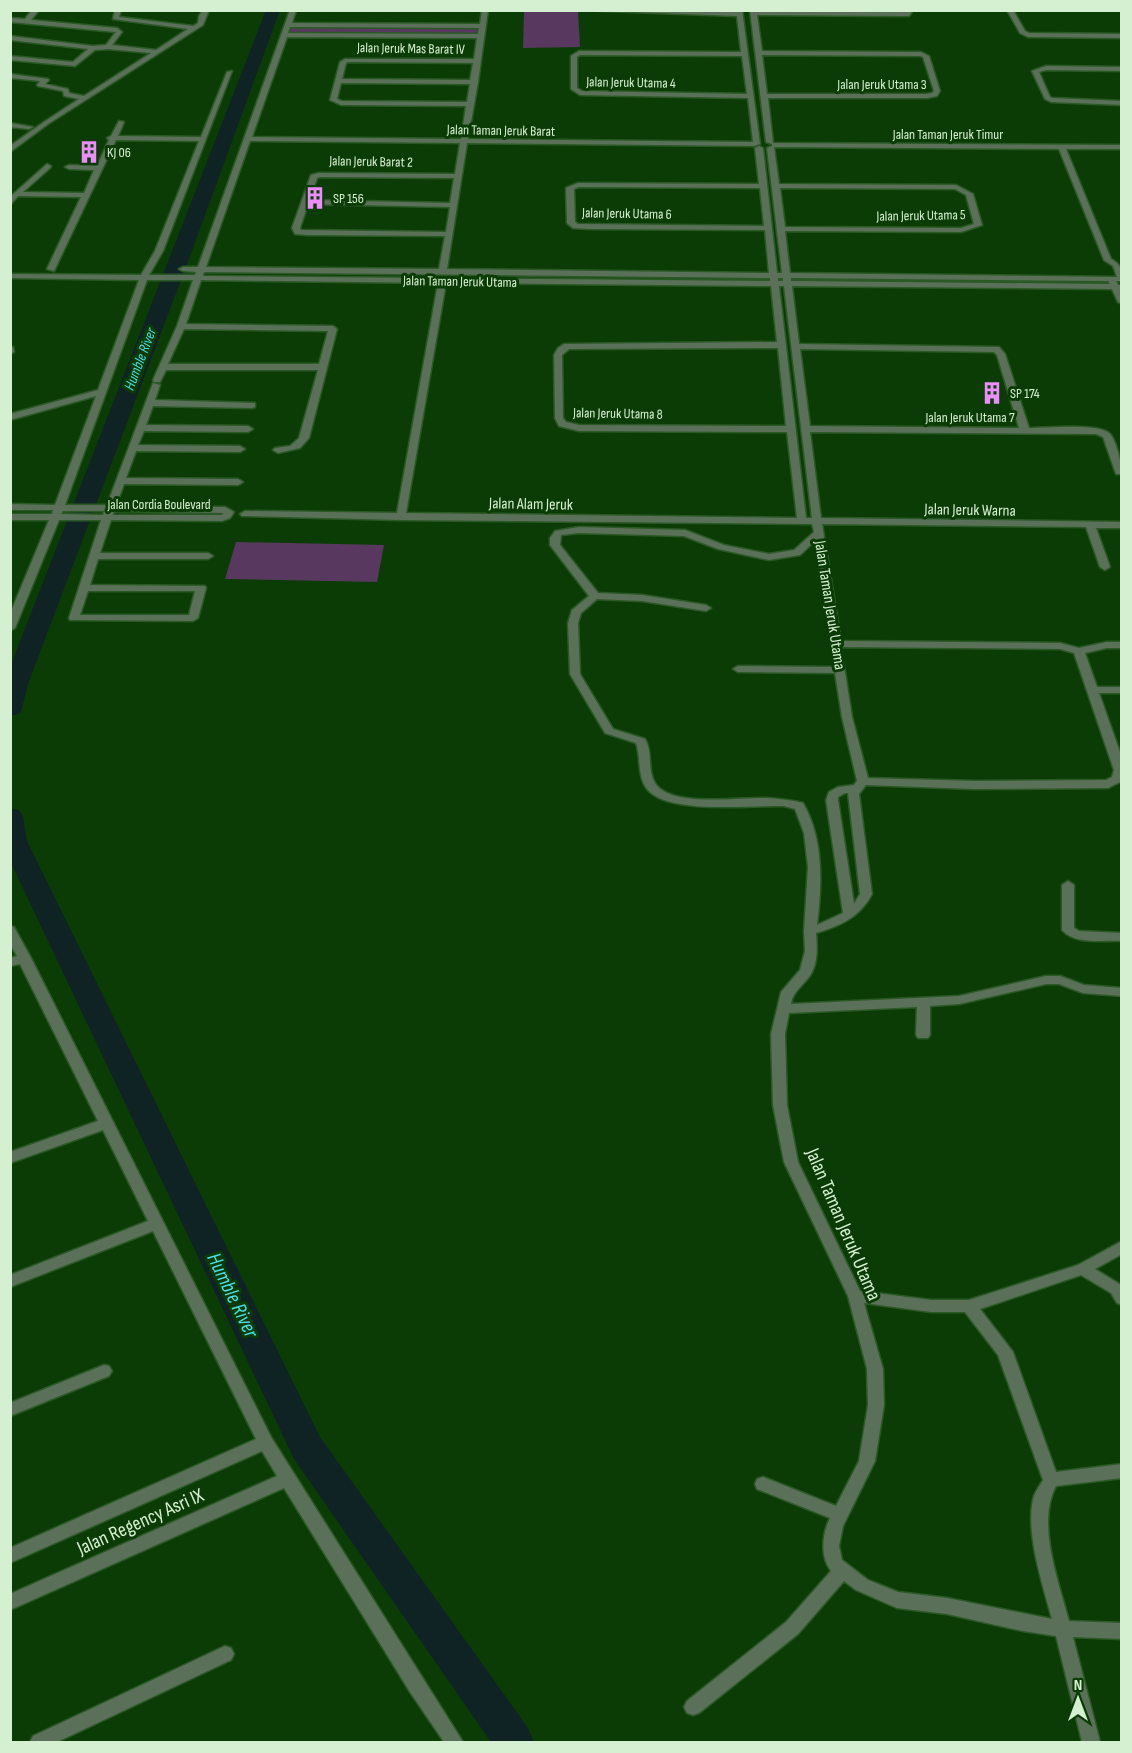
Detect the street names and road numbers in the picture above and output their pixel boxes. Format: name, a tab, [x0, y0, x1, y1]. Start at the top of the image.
street label: Jalan Jeruk Mas Barat IV	[356, 39, 466, 58]
street label: Jalan Jeruk Utama 4	[585, 73, 676, 92]
street label: Jalan Jeruk Utama 3	[836, 76, 927, 93]
street label: Jalan Taman Jeruk Barat	[446, 121, 555, 140]
street label: Jalan Taman Jeruk Timur	[892, 126, 1003, 143]
street label: Jalan Jeruk Barat 2	[328, 152, 413, 171]
street label: Jalan Jeruk Utama 6	[581, 204, 672, 223]
street label: Jalan Jeruk Utama 5	[875, 206, 966, 225]
street label: Jalan Taman Jeruk Utama	[402, 272, 517, 291]
street label: Jalan Jeruk Utama 8	[572, 404, 663, 423]
street label: Jalan Jeruk Utama 7	[924, 409, 1015, 426]
street label: Jalan Alam Jeruk	[488, 494, 573, 515]
street label: Jalan Cordia Boulevard	[106, 496, 211, 513]
street label: Jalan Jeruk Warna	[923, 500, 1016, 521]
street label: Jalan Taman Jeruk Utama	[810, 538, 849, 671]
street label: Jalan Taman Jeruk Utama	[800, 1144, 886, 1304]
street label: Jalan Regency Asri IX	[72, 1483, 208, 1561]

